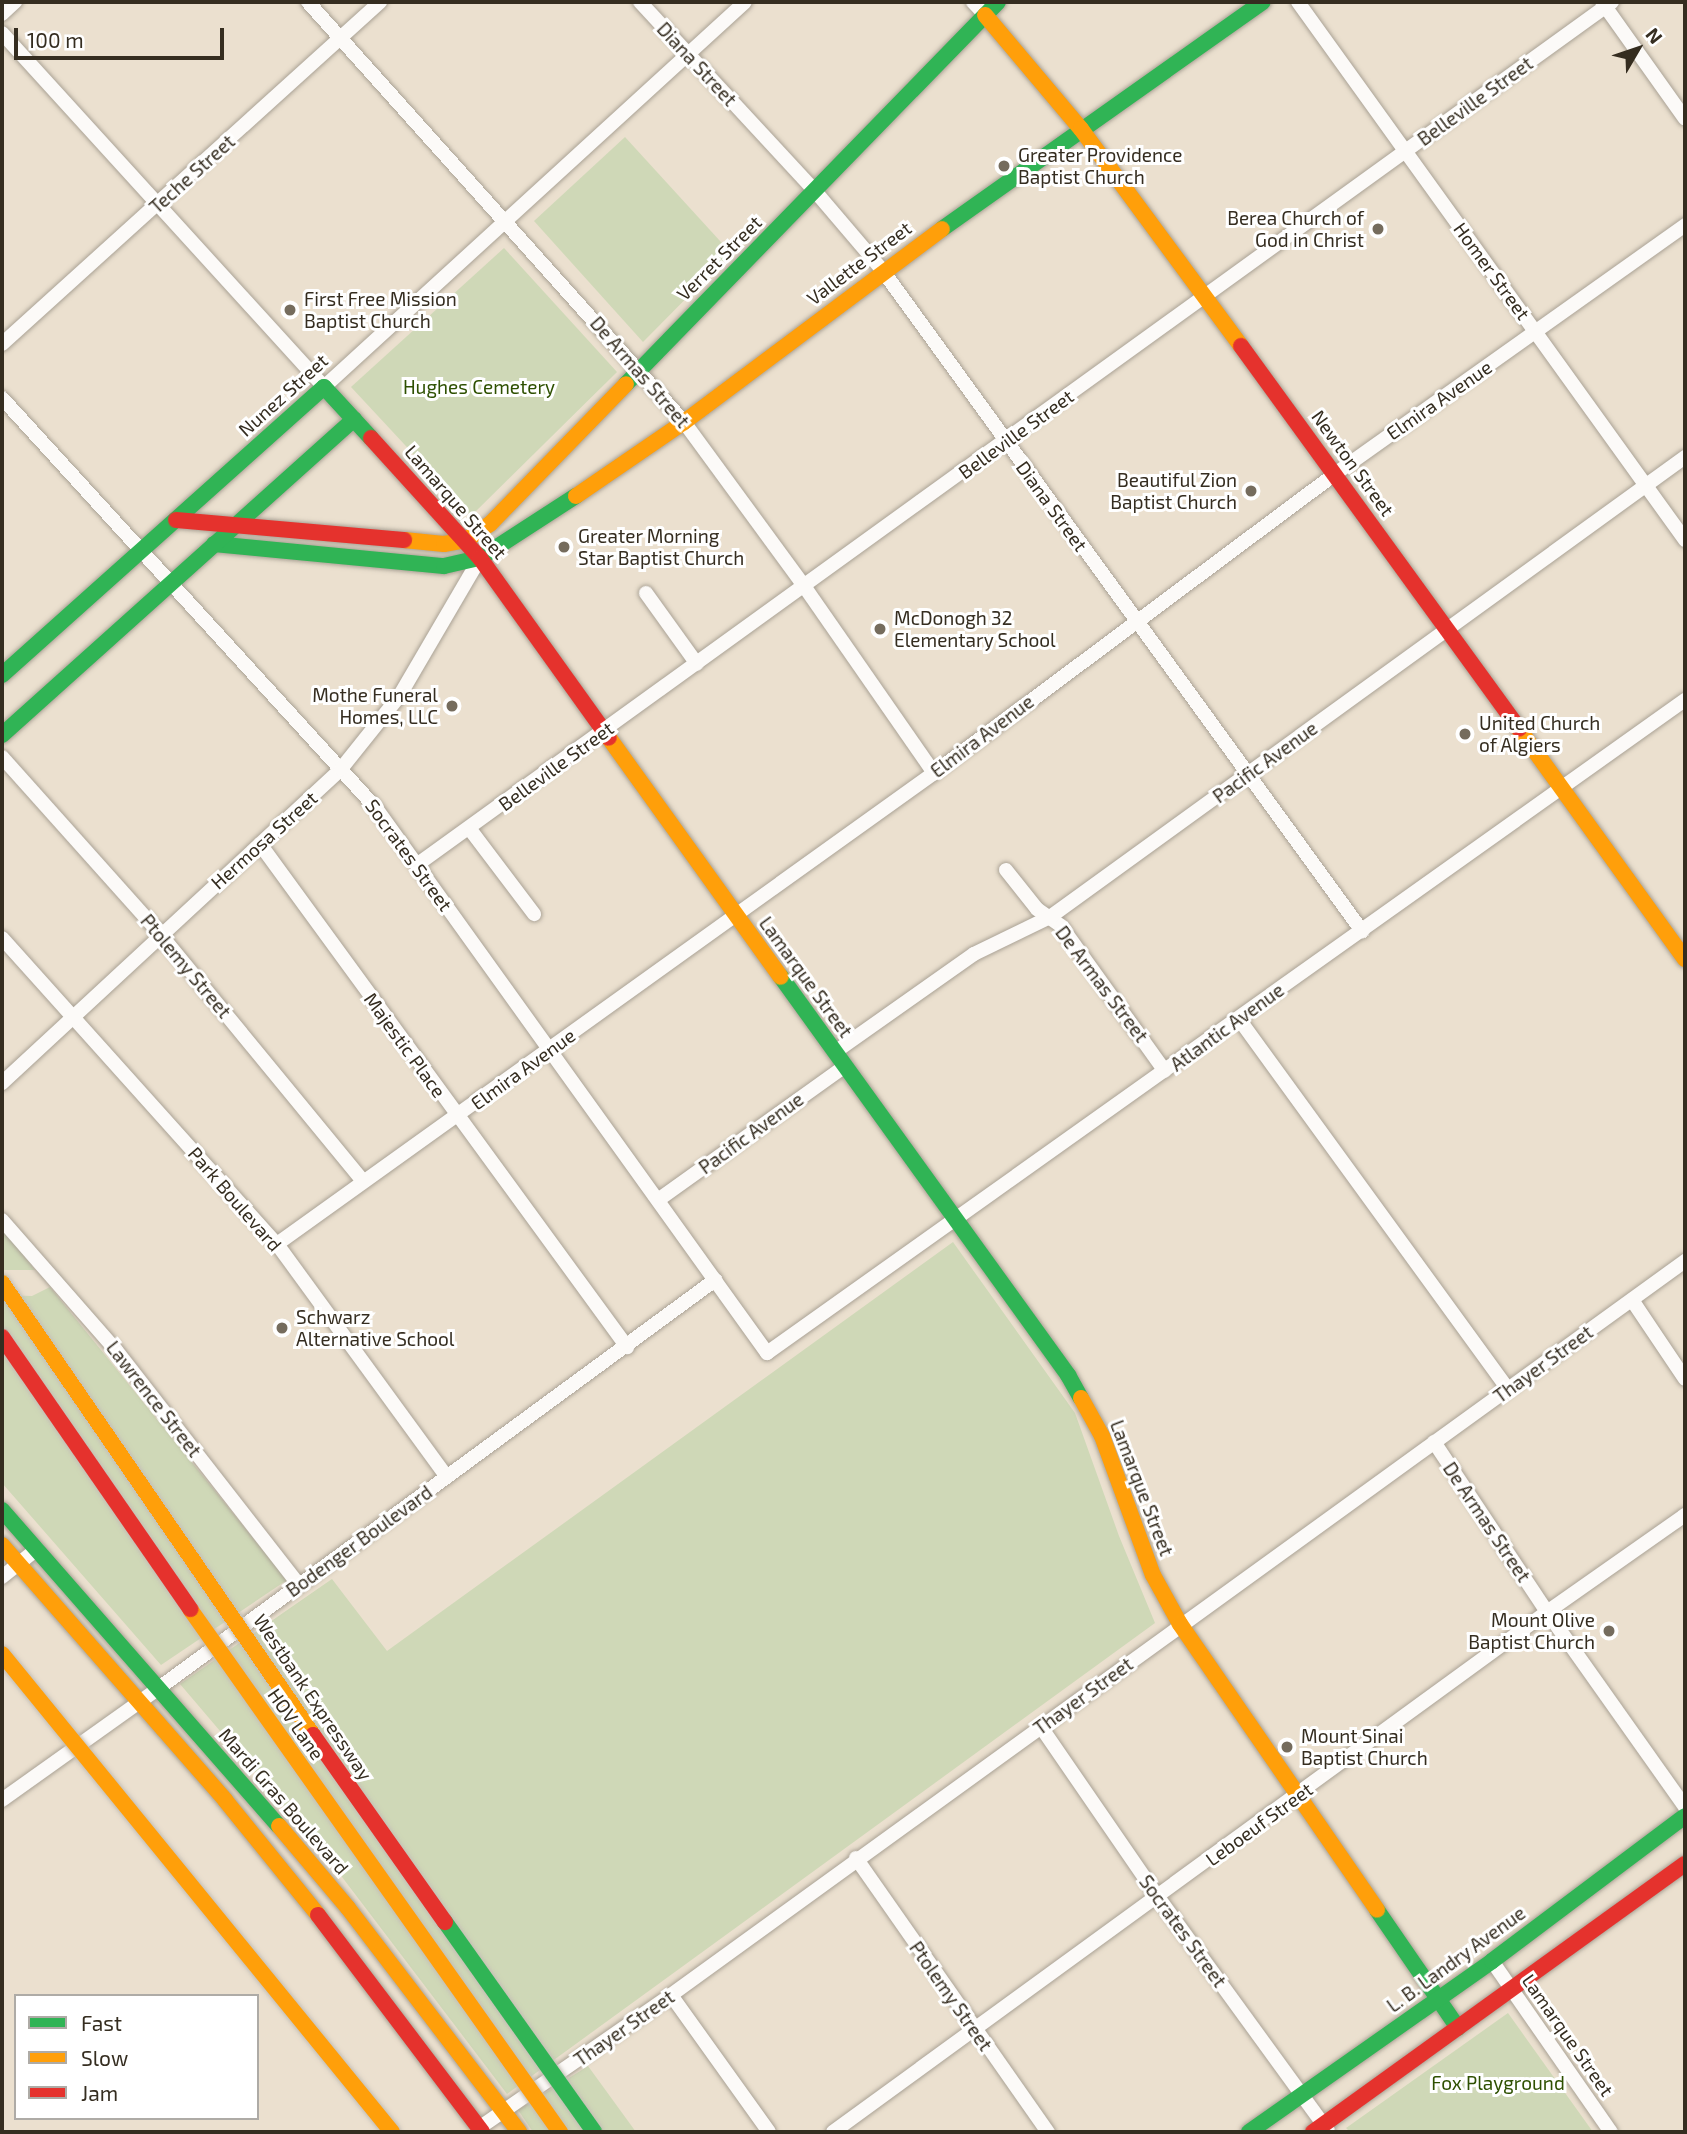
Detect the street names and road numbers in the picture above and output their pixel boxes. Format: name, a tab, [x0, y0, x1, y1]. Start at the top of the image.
street label: Diana Street	[652, 17, 742, 111]
street label: Belleville Street	[1413, 52, 1537, 150]
street label: Teche Street	[145, 130, 239, 218]
street label: Verret Street	[672, 211, 766, 305]
street label: Vallette Street	[802, 216, 916, 310]
street label: Homer Street	[1449, 218, 1535, 324]
street label: De Armas Street	[585, 312, 695, 432]
street label: Nunez Street	[234, 349, 332, 441]
street label: Elmira Avenue	[1382, 355, 1496, 445]
street label: Belleville Street	[954, 385, 1078, 483]
street label: Newton Street	[1307, 406, 1399, 520]
street label: Lamarque Street	[400, 440, 512, 564]
street label: Diana Street	[1012, 456, 1092, 556]
street label: Elmira Avenue	[926, 690, 1038, 782]
street label: Pacific Avenue	[1208, 716, 1322, 808]
street label: Belleville Street	[494, 717, 618, 815]
street label: Hermosa Street	[206, 786, 322, 894]
street label: Socrates Street	[361, 795, 457, 915]
street label: Ptolemy Street	[136, 909, 236, 1023]
street label: Lamarque Street	[755, 912, 857, 1042]
street label: De Armas Street	[1051, 921, 1153, 1047]
street label: Atlantic Avenue	[1166, 978, 1288, 1076]
street label: Majestic Place	[359, 988, 451, 1102]
street label: Elmira Avenue	[466, 1023, 580, 1115]
street label: Pacific Avenue	[694, 1087, 808, 1179]
street label: Park Boulevard	[183, 1142, 287, 1256]
street label: Thayer Street	[1489, 1320, 1597, 1408]
street label: Lawrence Street	[102, 1336, 206, 1462]
street label: Lamarque Street	[1106, 1417, 1178, 1559]
street label: De Armas Street	[1438, 1457, 1536, 1587]
street label: Bodenger Boulevard	[281, 1480, 437, 1602]
street label: Westbank Expressway	[249, 1610, 377, 1784]
street label: Thayer Street	[1029, 1652, 1137, 1740]
street label: HOV Lane	[263, 1684, 329, 1764]
street label: Mardi Gras Boulevard	[214, 1723, 354, 1879]
street label: Leboeuf Street	[1201, 1777, 1317, 1871]
street label: Socrates Street	[1135, 1871, 1231, 1991]
street label: L. B. Landry Avenue	[1382, 1901, 1530, 2017]
street label: Ptolemy Street	[905, 1937, 997, 2055]
street label: Lamarque Street	[1517, 1970, 1619, 2100]
street label: Thayer Street	[569, 1985, 679, 2071]

